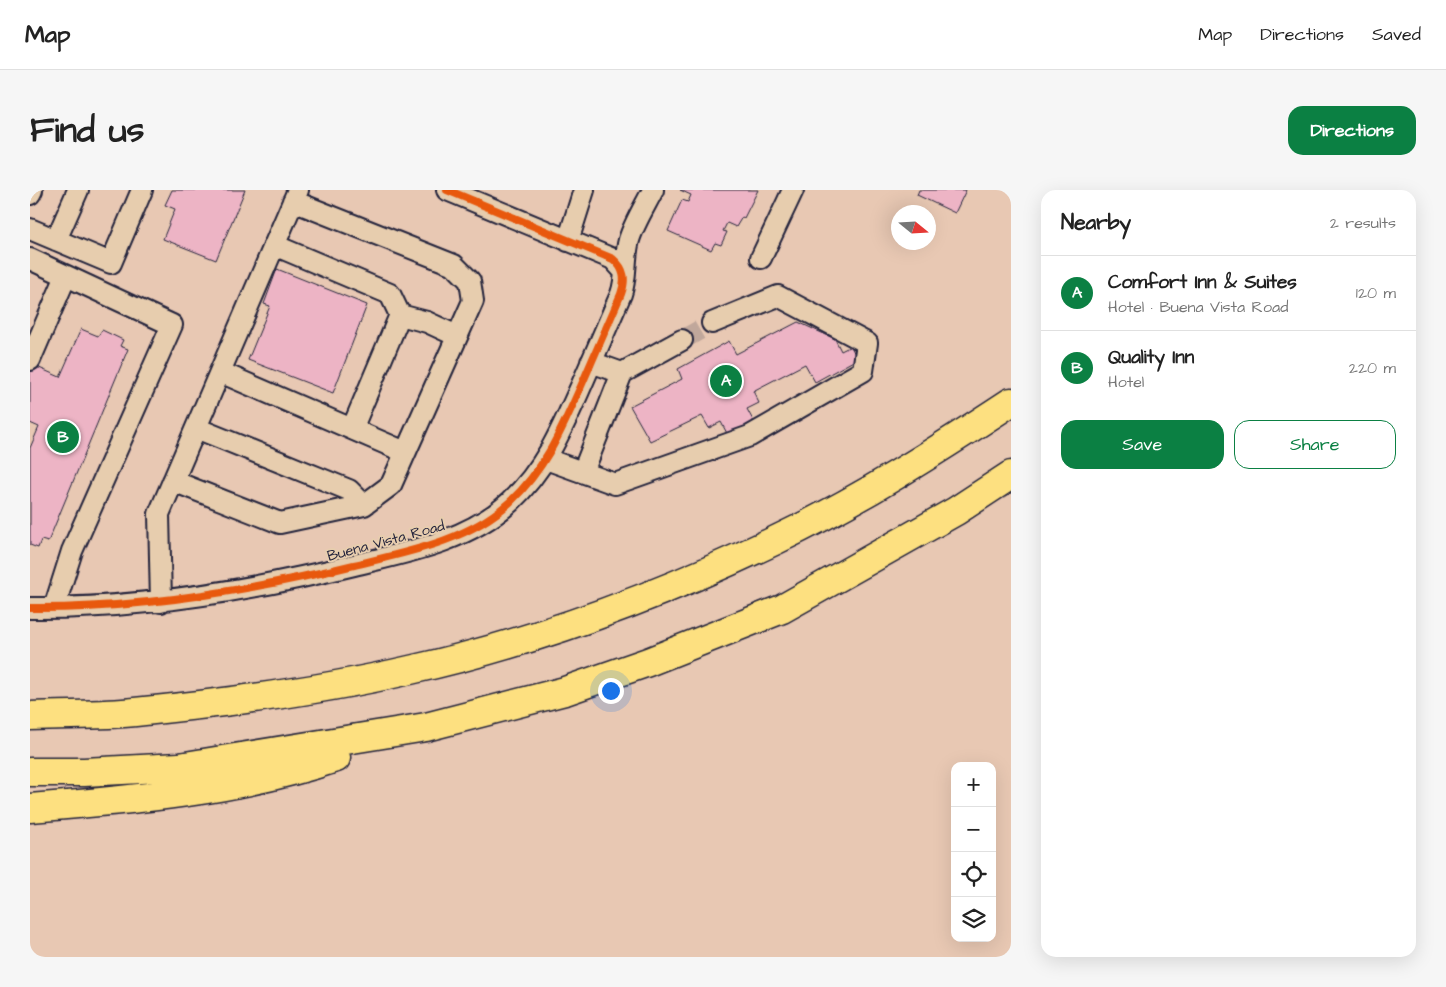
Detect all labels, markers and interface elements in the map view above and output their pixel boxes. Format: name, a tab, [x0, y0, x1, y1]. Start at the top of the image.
text: Map	[25, 18, 70, 52]
text: Map	[1198, 22, 1232, 47]
text: Directions	[1260, 22, 1344, 47]
text: Saved	[1372, 22, 1421, 47]
text: Find us	[30, 106, 144, 155]
button: Directions	[1288, 106, 1416, 155]
north arrow	[891, 205, 936, 250]
text: Nearby	[1061, 208, 1131, 237]
text: 2 results	[1330, 212, 1396, 234]
text: Comfort Inn & Suites	[1108, 269, 1297, 296]
text: A	[1072, 282, 1082, 304]
text: 120 m	[1356, 282, 1396, 304]
text: Hotel · Buena Vista Road	[1108, 296, 1288, 318]
text: Quality Inn	[1108, 344, 1194, 371]
text: B	[1071, 357, 1083, 379]
text: 220 m	[1349, 357, 1396, 379]
pin: A	[710, 362, 742, 400]
text: Hotel	[1108, 371, 1144, 393]
pin: B	[47, 418, 79, 456]
button: Save	[1061, 420, 1224, 469]
button: Share	[1234, 420, 1396, 469]
street label: Buena Vista Road	[325, 515, 447, 567]
your location	[598, 678, 624, 704]
map controls	[951, 762, 996, 942]
button: +	[951, 762, 996, 807]
button: −	[951, 807, 996, 852]
button: locate	[951, 852, 996, 897]
button: layers	[951, 897, 996, 942]

